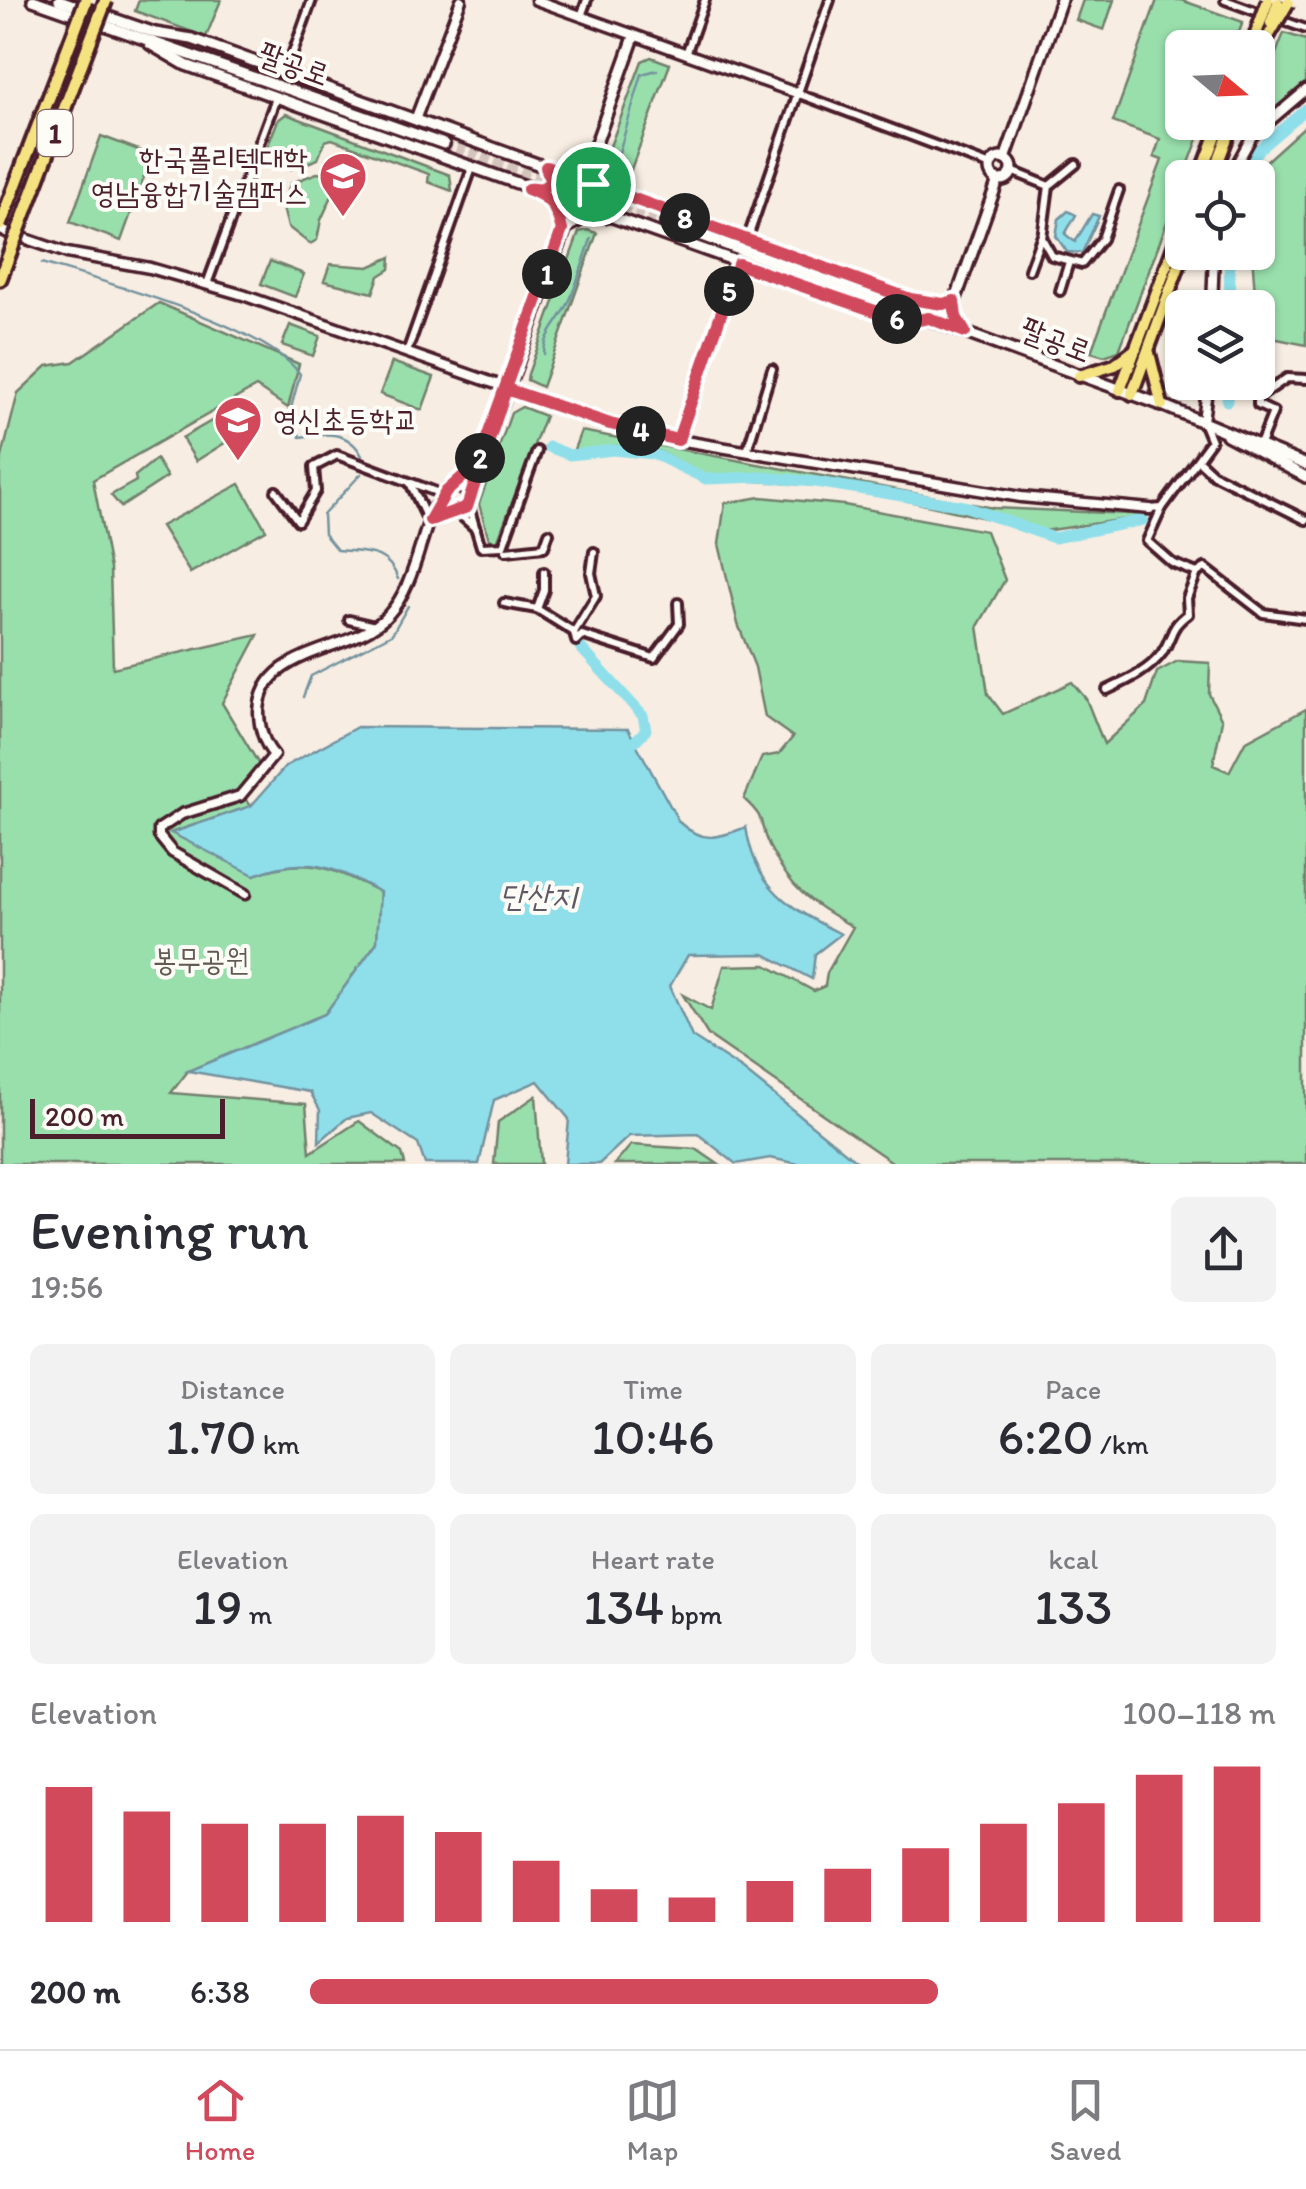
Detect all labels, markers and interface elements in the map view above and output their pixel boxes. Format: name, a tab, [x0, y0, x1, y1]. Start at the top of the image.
north arrow	[1165, 30, 1275, 140]
map controls	[1165, 30, 1275, 400]
street label: 팔공로	[254, 34, 335, 93]
road number: 1	[38, 110, 72, 156]
place label: 한국폴리텍대학 영남융합기술캠퍼스	[91, 140, 308, 211]
pin	[551, 142, 636, 227]
school or university icon: 한국폴리텍대학 영남융합기술캠퍼스	[317, 150, 369, 218]
icon: arrive	[566, 157, 621, 212]
button: locate	[1165, 160, 1275, 270]
pin: 8	[660, 193, 710, 243]
text: 8	[677, 201, 693, 235]
pin: 1	[522, 249, 572, 299]
text: 1	[541, 257, 554, 291]
pin: 5	[704, 266, 754, 316]
text: 5	[722, 274, 736, 308]
button: layers	[1165, 290, 1275, 400]
pin: 6	[872, 294, 922, 344]
text: 6	[890, 302, 904, 336]
street label: 팔공로	[1016, 309, 1097, 370]
school or university icon: 영신초등학교	[212, 394, 264, 462]
place label: 영신초등학교	[273, 401, 418, 438]
pin: 4	[616, 406, 666, 456]
text: 4	[633, 414, 649, 448]
pin: 2	[455, 433, 505, 483]
text: 2	[473, 441, 487, 475]
water label: 단산지	[499, 877, 580, 915]
park label: 봉무공원	[153, 941, 249, 978]
scale bar	[30, 1094, 225, 1138]
text: 200 m	[45, 1099, 124, 1133]
text: Evening run	[30, 1197, 309, 1263]
button: share	[1171, 1197, 1276, 1302]
text: 19:56	[30, 1268, 103, 1306]
text: Distance	[180, 1372, 285, 1406]
text: Time	[623, 1372, 683, 1406]
text: Pace	[1045, 1372, 1101, 1406]
text: 1.70	[165, 1406, 257, 1467]
text: 10:46	[592, 1406, 714, 1467]
text: 6:20	[998, 1406, 1094, 1467]
text: km	[257, 1427, 300, 1461]
text: /km	[1094, 1427, 1149, 1461]
text: Elevation	[177, 1542, 288, 1576]
text: Heart rate	[591, 1542, 715, 1576]
text: kcal	[1048, 1542, 1098, 1576]
text: 19	[193, 1576, 242, 1637]
text: 134	[584, 1576, 664, 1637]
text: 133	[1034, 1576, 1112, 1637]
text: m	[242, 1597, 272, 1631]
text: bpm	[664, 1597, 722, 1631]
text: Elevation	[30, 1694, 157, 1732]
text: 100–118 m	[1123, 1694, 1276, 1732]
text: 200 m	[30, 1973, 120, 2011]
text: 6:38	[190, 1973, 250, 2011]
tab: Home	[185, 2073, 255, 2167]
tab: Map	[625, 2073, 680, 2167]
tab: Saved	[1050, 2073, 1121, 2167]

